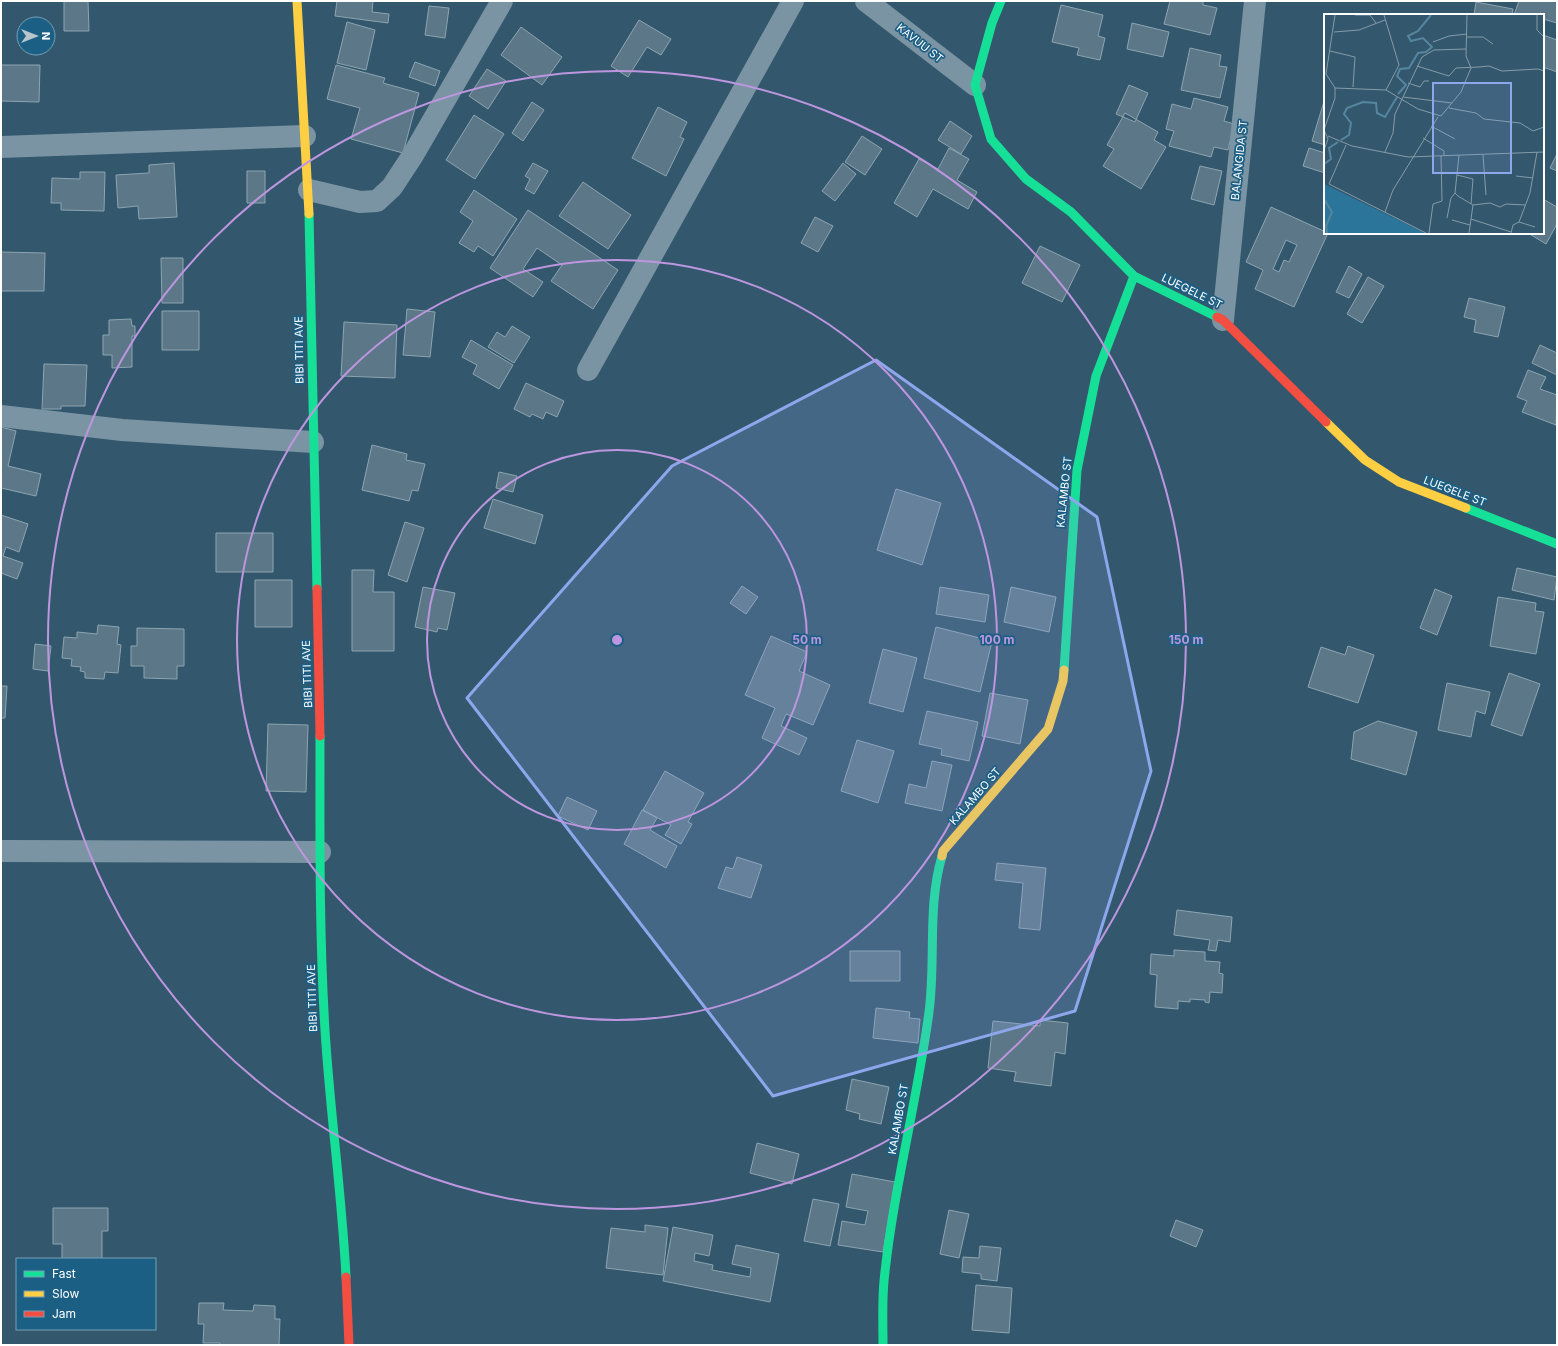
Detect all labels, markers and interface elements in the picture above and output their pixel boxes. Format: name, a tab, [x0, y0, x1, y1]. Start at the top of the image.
inset map	[1324, 14, 1544, 234]
north arrow	[16, 16, 56, 56]
street label: KAVUU ST	[894, 20, 946, 66]
text: N	[39, 32, 53, 40]
street label: BALANGIDA ST	[1228, 119, 1250, 201]
street label: LUEGELE ST	[1159, 270, 1225, 312]
street label: BIBI TITI AVE	[291, 316, 307, 384]
street label: KALAMBO ST	[1053, 456, 1075, 528]
street label: LUEGELE ST	[1422, 473, 1488, 509]
text: 50 m	[792, 632, 822, 647]
text: 100 m	[979, 632, 1015, 647]
text: 150 m	[1169, 632, 1203, 647]
centre of rings	[610, 633, 624, 647]
street label: BIBI TITI AVE	[299, 640, 315, 708]
street label: KALAMBO ST	[946, 764, 1004, 828]
street label: BIBI TITI AVE	[304, 964, 320, 1032]
street label: KALAMBO ST	[885, 1083, 911, 1155]
legend	[16, 1258, 156, 1330]
text: Fast	[52, 1266, 76, 1281]
text: Slow	[52, 1286, 80, 1301]
text: Jam	[52, 1306, 76, 1321]

